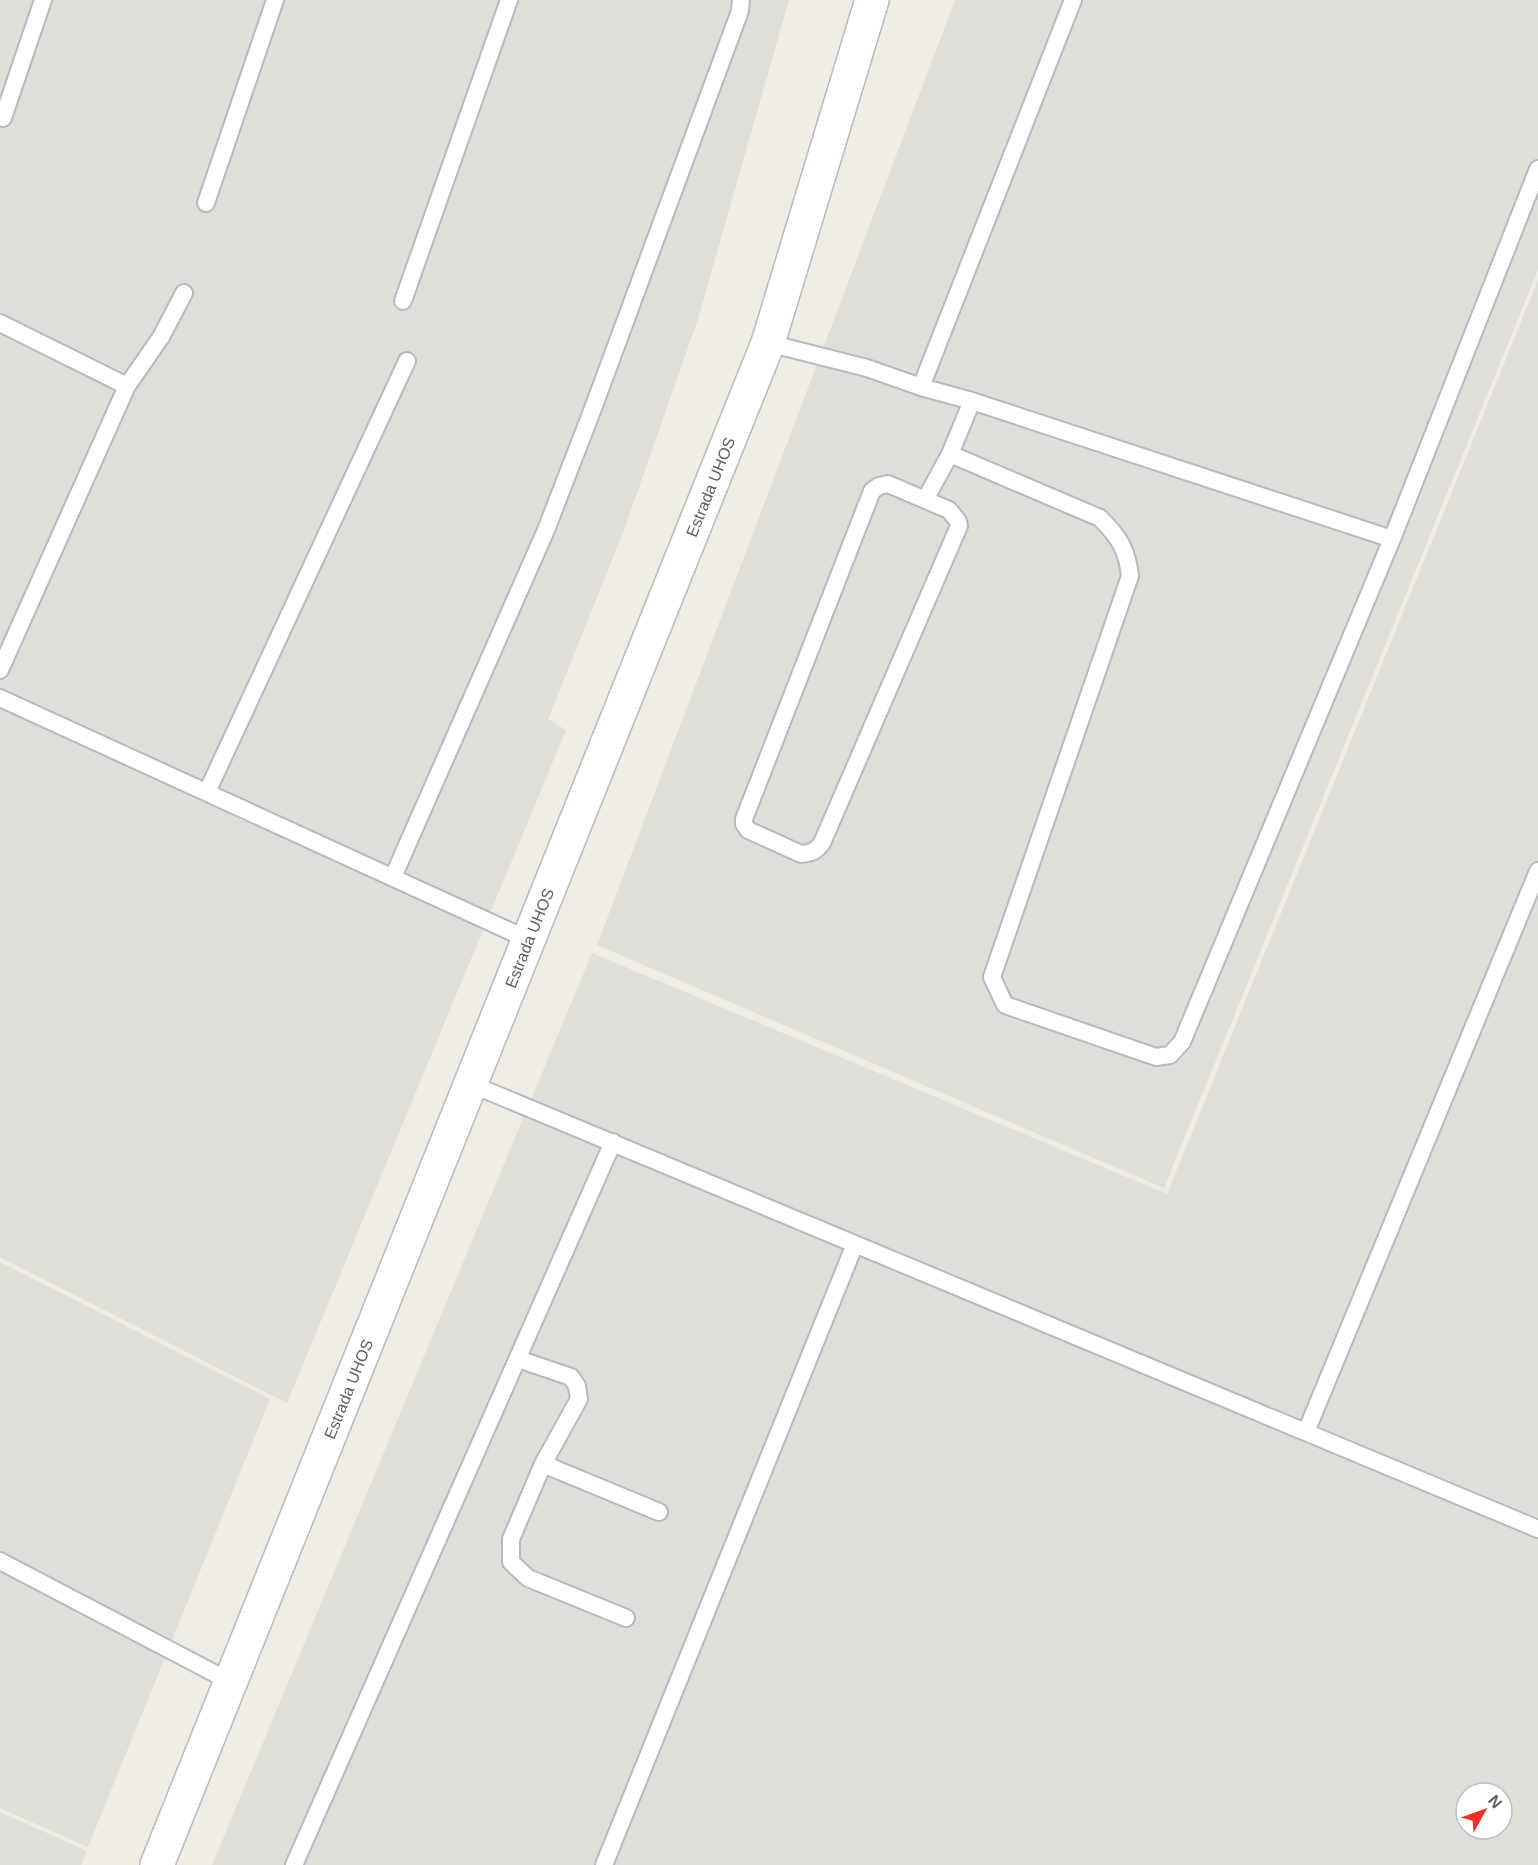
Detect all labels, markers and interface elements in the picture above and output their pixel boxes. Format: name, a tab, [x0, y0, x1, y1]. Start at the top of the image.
street label: Estrada UHOS	[683, 435, 738, 539]
street label: Estrada UHOS	[502, 886, 557, 990]
street label: Estrada UHOS	[321, 1337, 376, 1441]
north arrow	[1454, 1781, 1514, 1841]
text: N	[1485, 1792, 1505, 1812]

